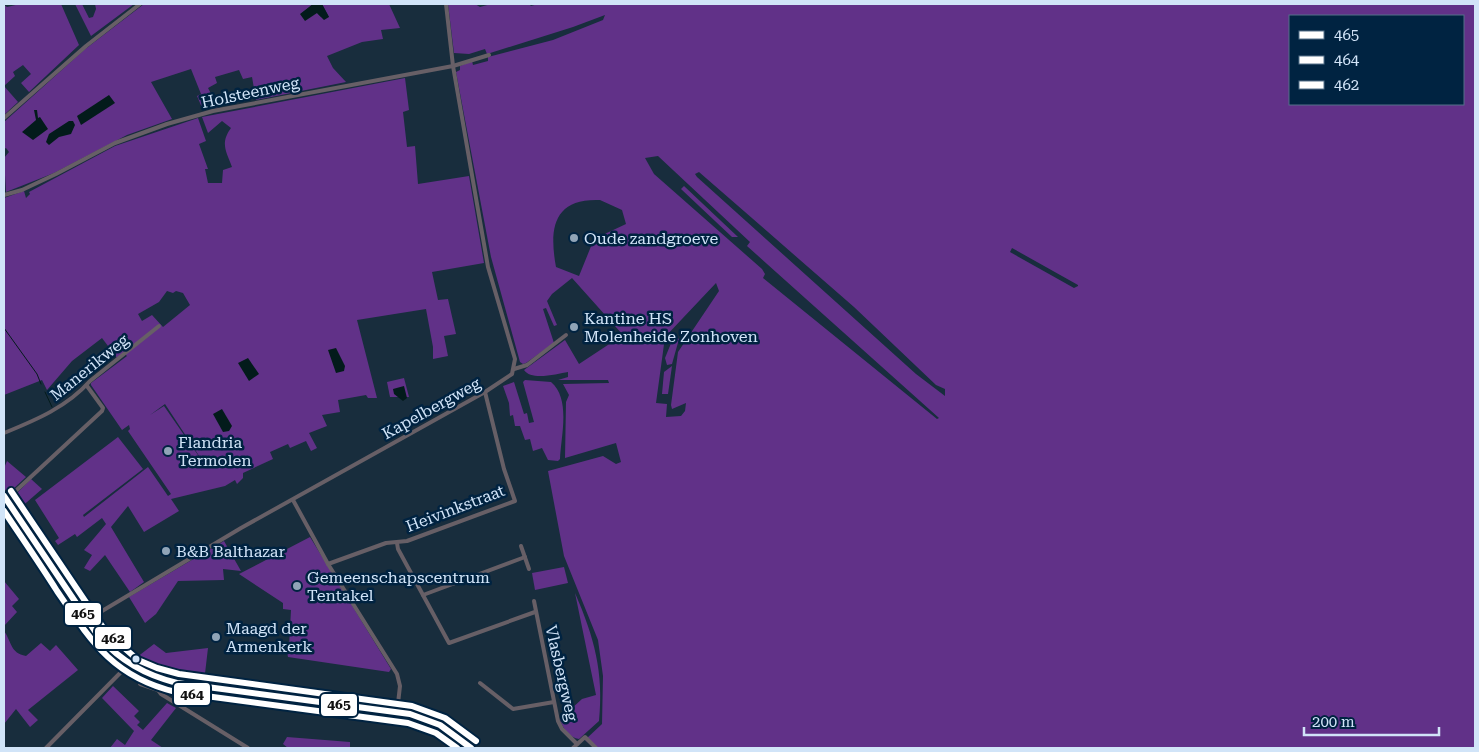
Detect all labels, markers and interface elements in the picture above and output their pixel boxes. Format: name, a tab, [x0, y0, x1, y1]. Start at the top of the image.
legend	[1289, 15, 1464, 105]
text: 465	[1334, 26, 1359, 44]
text: 464	[1334, 51, 1360, 69]
street label: Holsteenweg	[199, 73, 302, 112]
text: 462	[1334, 76, 1359, 94]
place label: Oude zandgroeve	[584, 229, 718, 248]
marker: Oude zandgroeve	[568, 232, 580, 244]
place label: Kantine HS Molenheide Zonhoven	[584, 309, 758, 346]
marker: Kantine HS Molenheide Zonhoven	[568, 321, 580, 333]
street label: Manerikweg	[46, 329, 133, 405]
street label: Kapelbergweg	[379, 373, 485, 443]
place label: Flandria Termolen	[178, 433, 252, 470]
marker: Flandria Termolen	[162, 445, 174, 457]
street label: Heivinkstraat	[403, 481, 507, 536]
place label: B&B Balthazar	[176, 542, 286, 561]
marker: B&B Balthazar	[160, 545, 172, 557]
place label: Gemeenschapscentrum Tentakel	[307, 568, 490, 605]
marker: Gemeenschapscentrum Tentakel	[291, 580, 303, 592]
line badge: 465	[64, 602, 102, 626]
text: 465	[71, 605, 95, 621]
place label: Maagd der Armenkerk	[226, 619, 312, 656]
street label: Vlasbergweg	[541, 623, 582, 724]
line badge: 462	[94, 626, 132, 650]
text: 462	[101, 630, 125, 646]
marker: Maagd der Armenkerk	[210, 631, 222, 643]
unlabelled marker	[131, 654, 141, 664]
line badge: 464	[173, 682, 211, 706]
text: 464	[180, 686, 204, 702]
line badge: 465	[320, 693, 358, 717]
text: 465	[327, 696, 351, 712]
scale bar	[1304, 704, 1439, 736]
text: 200 m	[1312, 713, 1355, 731]

